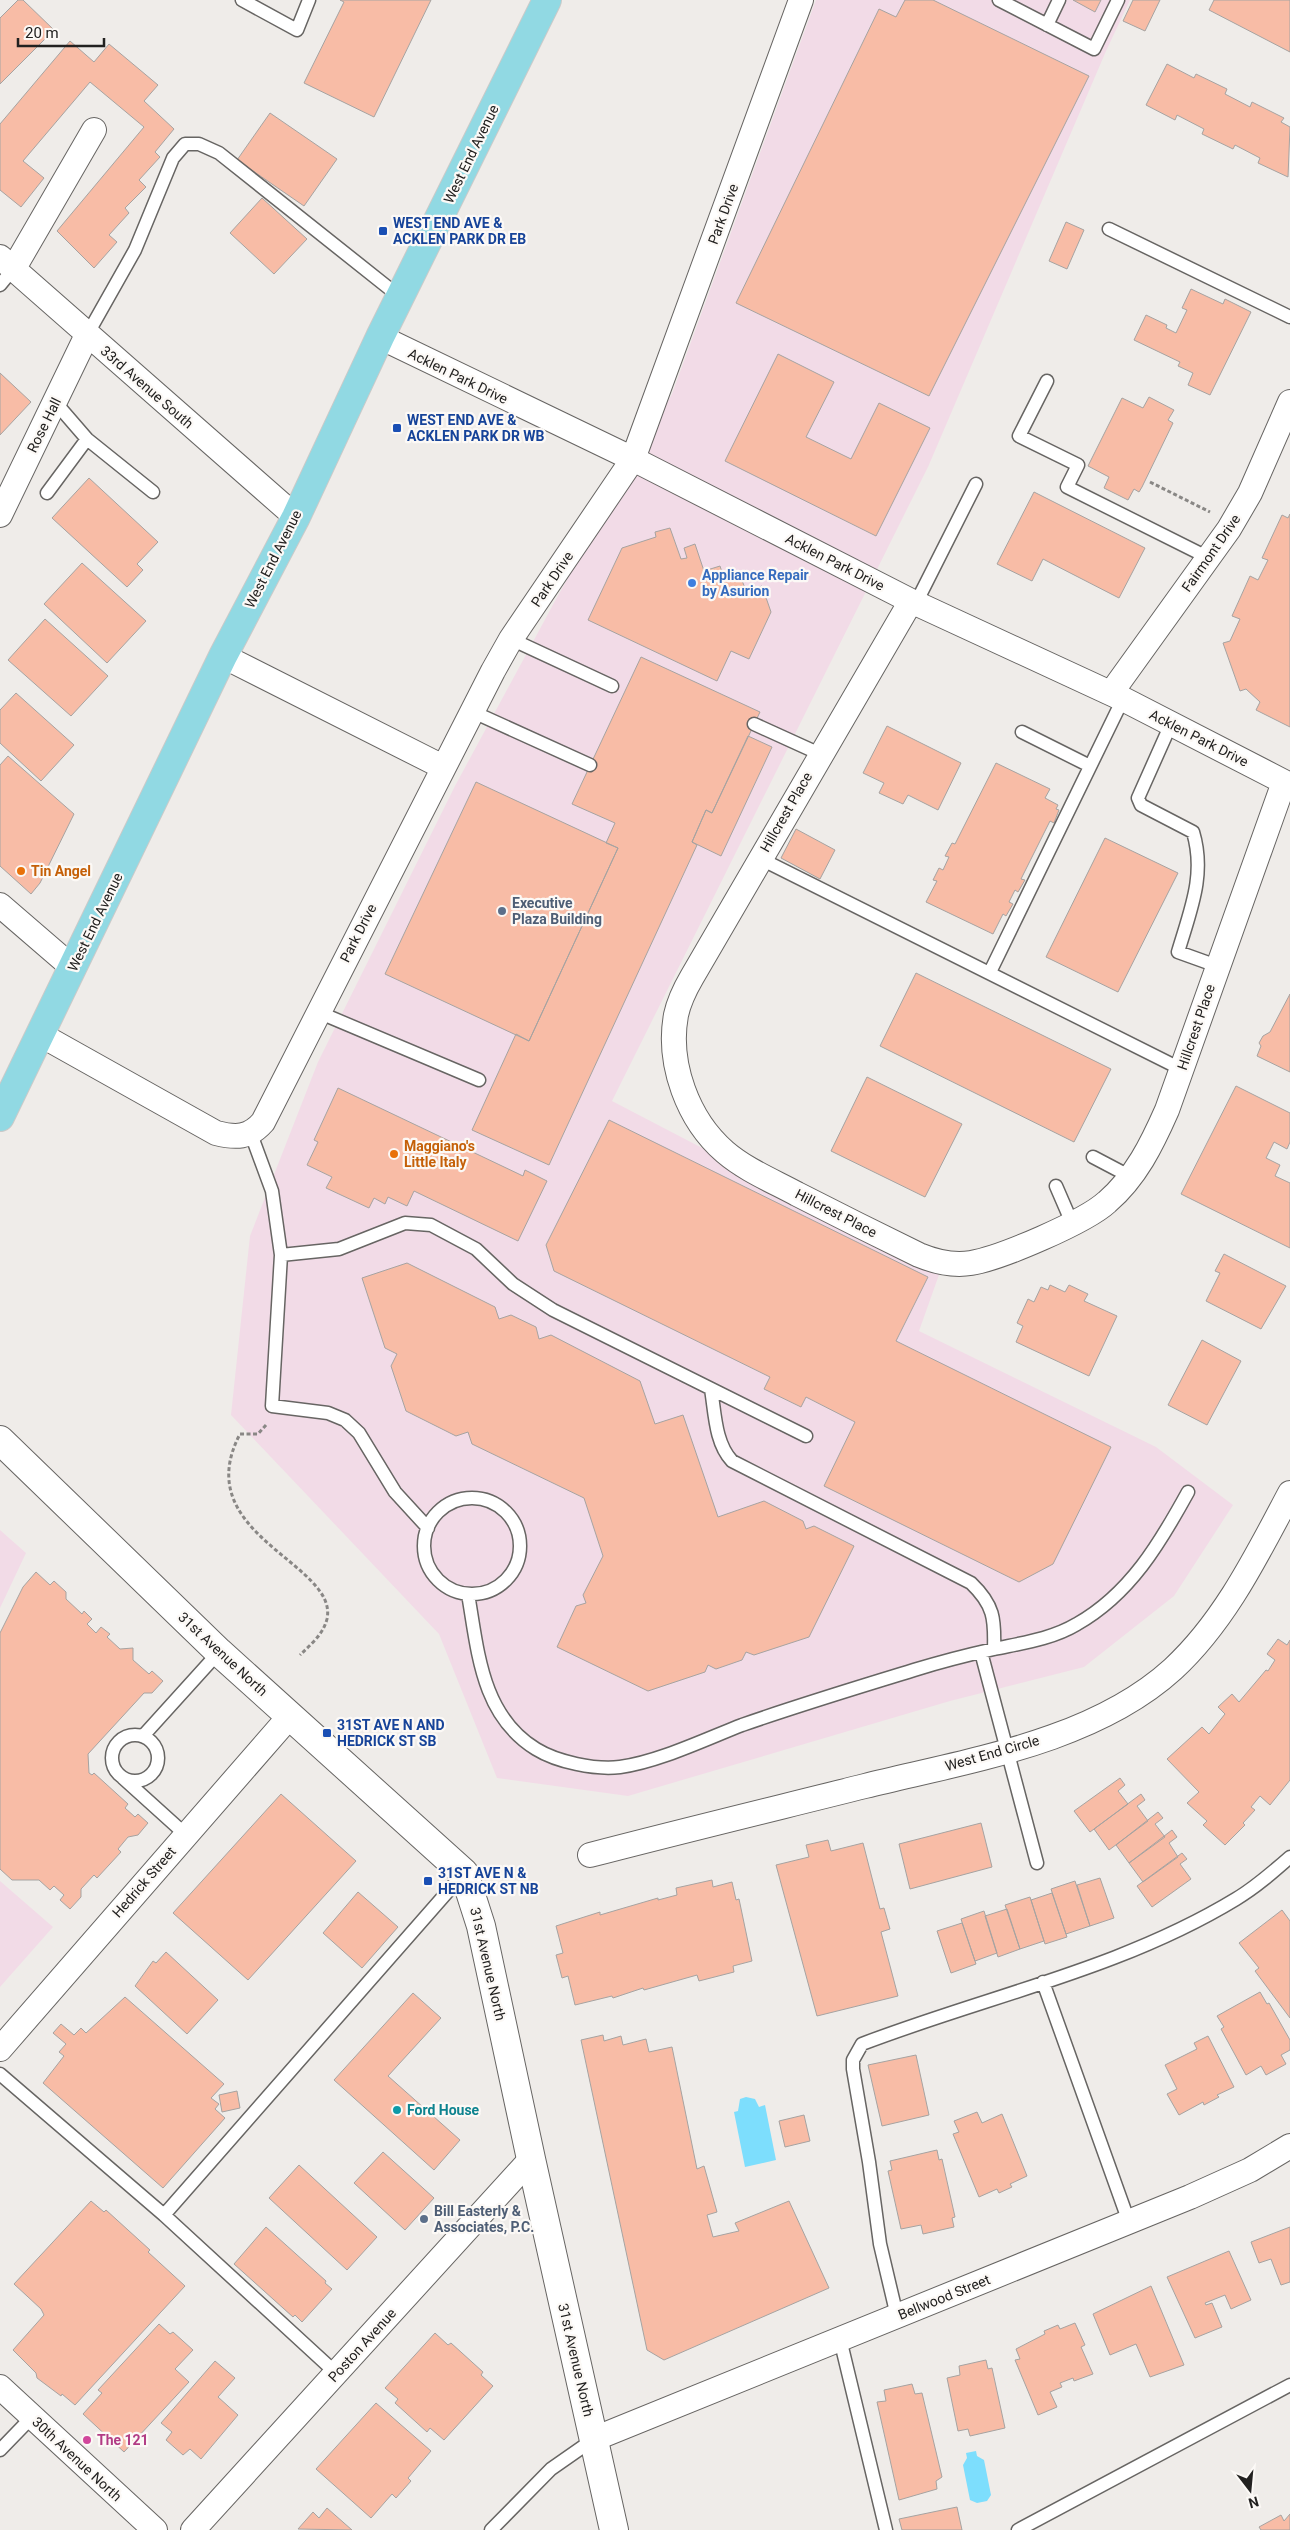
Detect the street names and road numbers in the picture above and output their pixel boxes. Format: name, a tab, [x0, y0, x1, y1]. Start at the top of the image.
street label: West End Avenue	[440, 102, 502, 206]
street label: Park Drive	[705, 182, 741, 246]
street label: 33rd Avenue South	[97, 342, 197, 432]
street label: Acklen Park Drive	[406, 345, 510, 407]
street label: Rose Hall	[24, 395, 64, 455]
street label: West End Avenue	[241, 507, 305, 611]
street label: Fairmont Drive	[1178, 511, 1244, 595]
street label: Acklen Park Drive	[783, 530, 887, 594]
street label: Park Drive	[528, 548, 576, 610]
street label: Acklen Park Drive	[1147, 706, 1251, 770]
street label: Hillcrest Place	[757, 769, 815, 855]
street label: West End Avenue	[64, 870, 126, 974]
street label: Park Drive	[337, 901, 379, 965]
street label: Hillcrest Place	[1174, 982, 1218, 1072]
street label: Hillcrest Place	[793, 1186, 879, 1240]
street label: 31st Avenue North	[175, 1609, 271, 1699]
street label: West End Circle	[943, 1732, 1041, 1774]
street label: Hedrick Street	[109, 1843, 179, 1921]
street label: 31st Avenue North	[467, 1906, 509, 2022]
street label: Bellwood Street	[896, 2271, 993, 2323]
street label: 31st Avenue North	[555, 2302, 597, 2418]
street label: Poston Avenue	[325, 2305, 399, 2385]
street label: 30th Avenue North	[29, 2414, 125, 2504]

